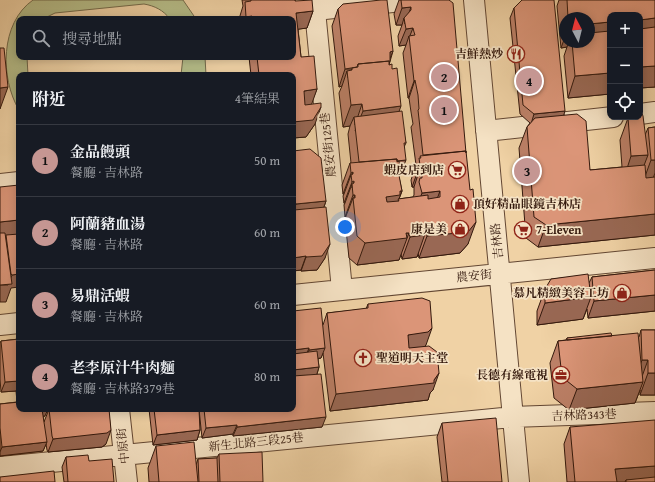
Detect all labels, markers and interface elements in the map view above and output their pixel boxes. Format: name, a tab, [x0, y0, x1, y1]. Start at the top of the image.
north arrow	[559, 12, 595, 48]
map controls	[607, 12, 643, 120]
button: +	[607, 12, 643, 48]
search box	[16, 16, 296, 60]
icon: search	[30, 27, 52, 49]
text: 搜尋地點	[62, 28, 122, 49]
restaurant icon: 吉鮮熱炒	[506, 44, 526, 64]
place label: 吉鮮熱炒	[455, 45, 503, 62]
button: −	[607, 48, 643, 84]
pin: 2	[431, 62, 457, 92]
pin: 4	[516, 66, 542, 96]
button: locate	[607, 84, 643, 120]
text: 附近	[32, 86, 66, 111]
text: 4筆結果	[235, 89, 280, 108]
pin: 1	[431, 95, 457, 125]
street label: 農安街125巷	[316, 112, 339, 178]
text: 金品饅頭	[70, 141, 130, 162]
text: 1	[42, 151, 48, 170]
text: 50 m	[254, 151, 280, 170]
pin: 3	[514, 156, 540, 186]
supermarket icon: 蝦皮店到店	[447, 160, 467, 180]
place label: 蝦皮店到店	[384, 161, 444, 178]
text: 餐廳 · 吉林路	[70, 163, 143, 182]
shop icon: 頂好精品眼鏡吉林店	[450, 194, 470, 214]
place label: 頂好精品眼鏡吉林店	[473, 195, 581, 212]
text: 阿蘭豬血湯	[70, 213, 145, 234]
your location	[335, 217, 355, 237]
shop icon: 康是美	[450, 219, 470, 239]
place label: 康是美	[411, 220, 447, 237]
supermarket icon: 7-Eleven	[513, 220, 533, 240]
place label: 7-Eleven	[536, 221, 581, 238]
street label: 吉林路	[486, 222, 507, 260]
text: 2	[42, 223, 48, 242]
text: 60 m	[254, 223, 280, 242]
text: 餐廳 · 吉林路	[70, 235, 143, 254]
street label: 農安街	[455, 265, 494, 286]
shop icon: 慕凡精緻美容工坊	[612, 283, 632, 303]
place label: 慕凡精緻美容工坊	[513, 284, 609, 301]
text: 易鼎活蝦	[70, 285, 130, 306]
text: 3	[42, 295, 48, 314]
text: 60 m	[254, 295, 280, 314]
text: 餐廳 · 吉林路	[70, 307, 143, 326]
church icon: 聖道明天主堂	[353, 348, 373, 368]
place label: 聖道明天主堂	[376, 349, 448, 366]
text: 老李原汁牛肉麵	[70, 357, 175, 378]
office icon: 長德有線電視	[551, 365, 571, 385]
place label: 長德有線電視	[476, 366, 548, 383]
text: 4	[42, 367, 48, 386]
text: 80 m	[254, 367, 280, 386]
text: 餐廳 · 吉林路379巷	[70, 379, 175, 398]
street label: 吉林路343巷	[551, 405, 617, 424]
street label: 中原街	[112, 426, 133, 465]
street label: 新生北路三段25巷	[208, 428, 304, 455]

